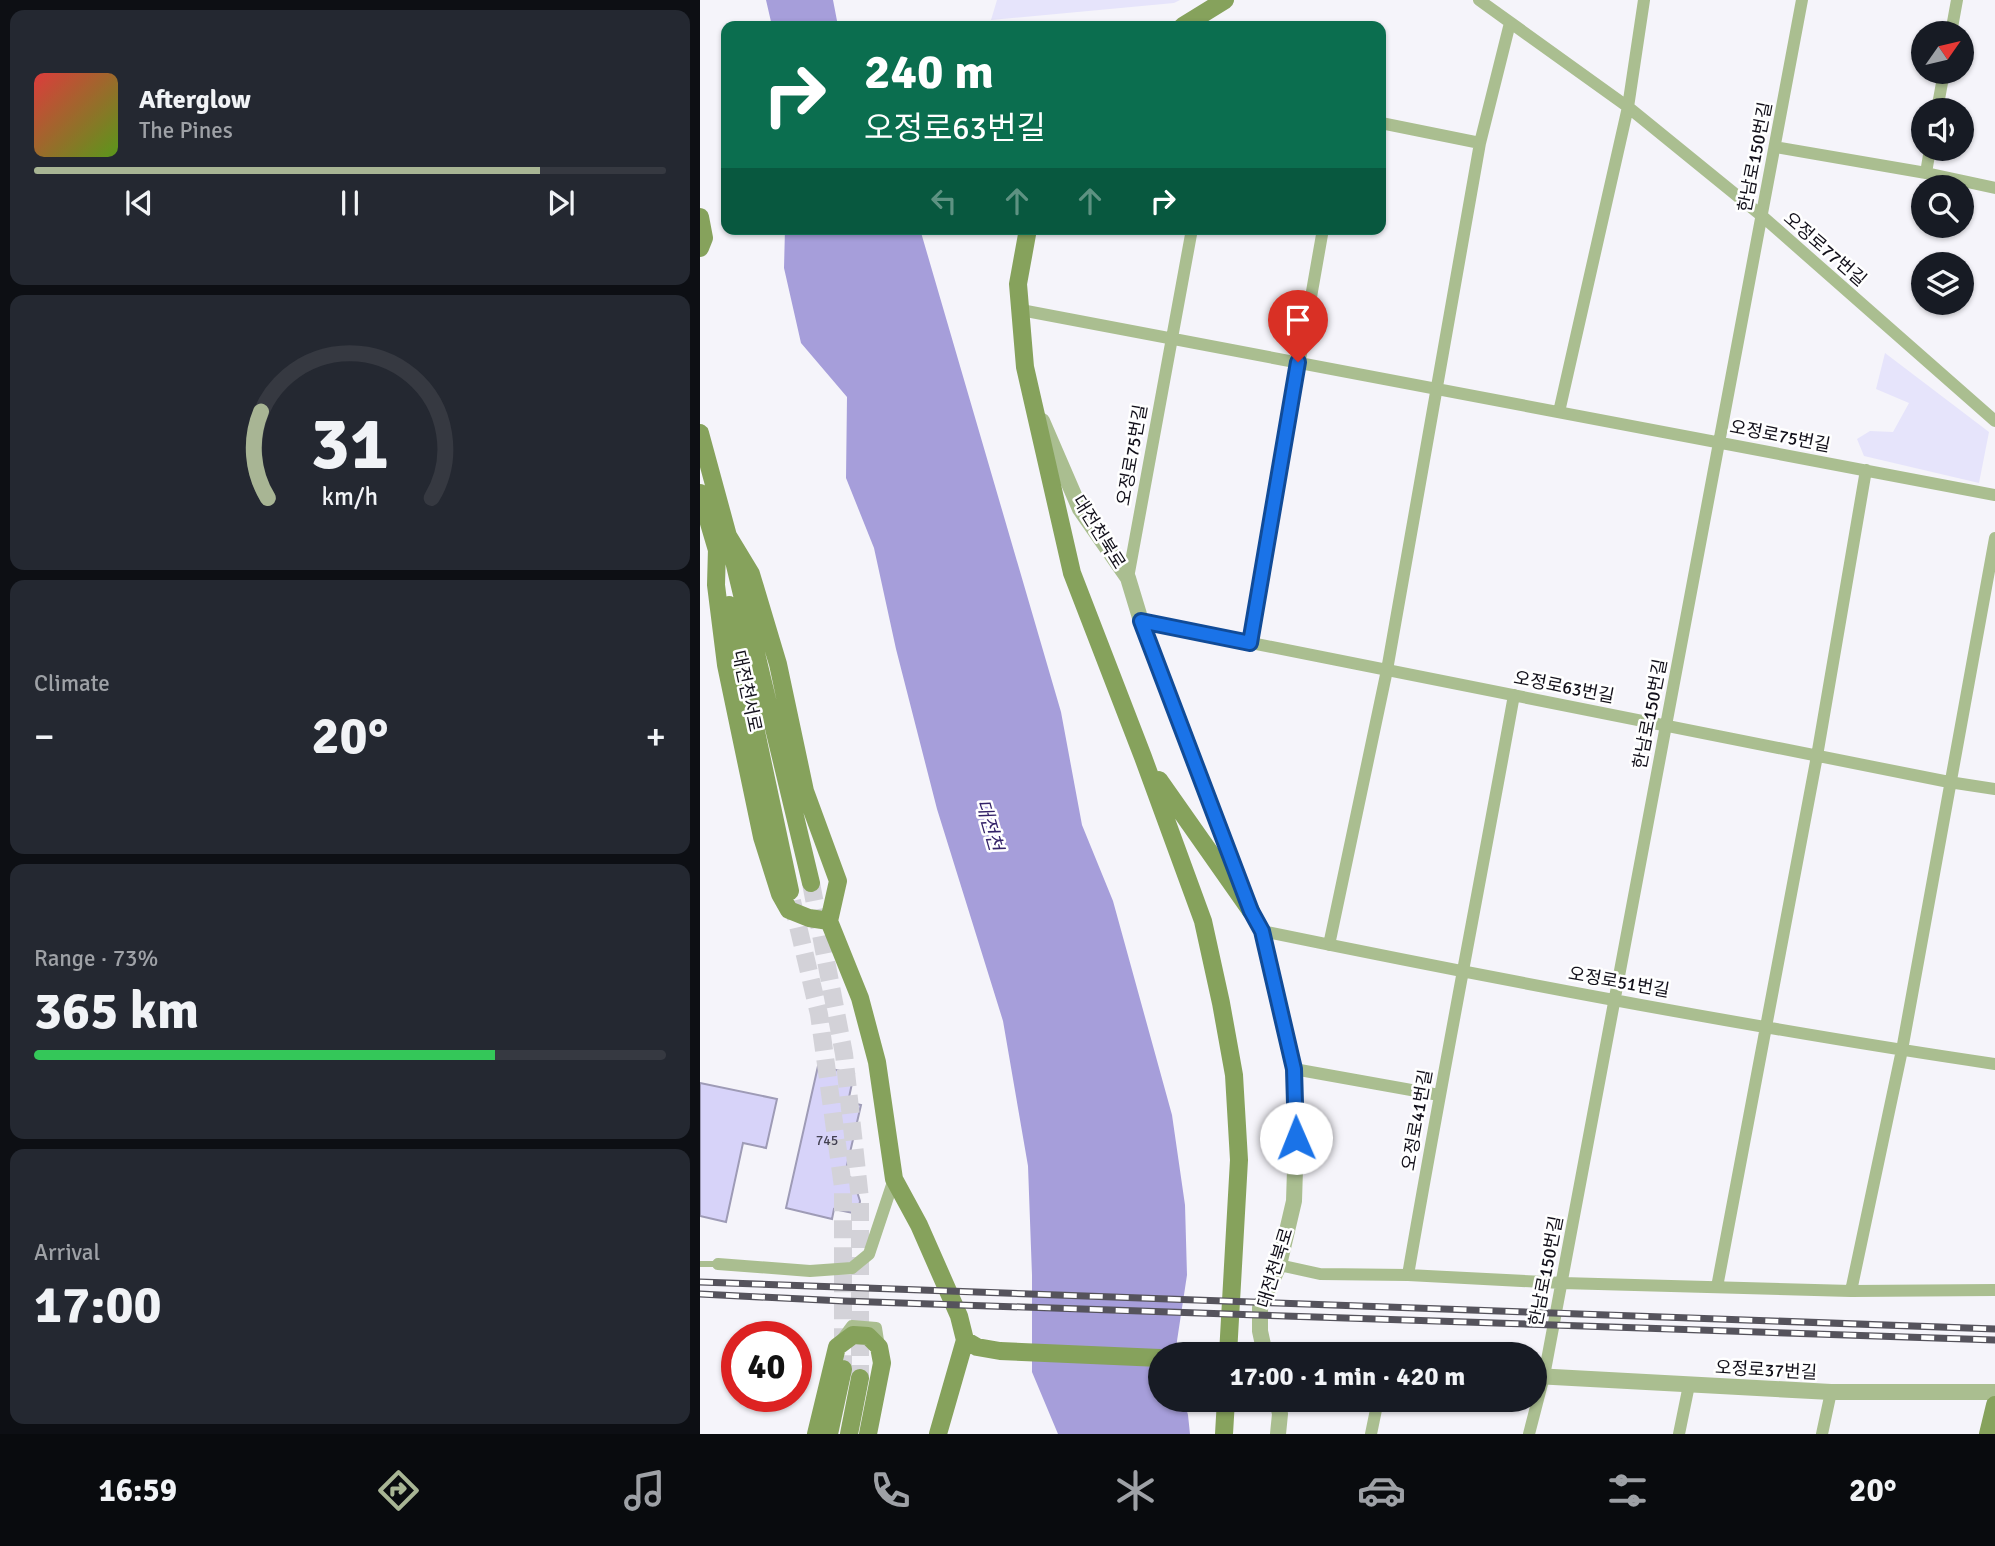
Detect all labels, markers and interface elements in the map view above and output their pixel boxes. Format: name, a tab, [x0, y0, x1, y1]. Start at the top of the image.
north arrow	[1911, 21, 1974, 84]
map controls	[1911, 21, 1974, 315]
text: 240 m	[864, 42, 994, 102]
icon: right	[749, 49, 840, 140]
text: Afterglow	[139, 84, 251, 116]
button: sound	[1911, 98, 1974, 161]
street label: 한남로150번길	[1734, 100, 1776, 214]
text: 오정로63번길	[864, 109, 1046, 148]
text: The Pines	[139, 116, 233, 145]
button: search	[1911, 175, 1974, 238]
icon: left	[925, 182, 963, 220]
icon: ahead	[998, 182, 1036, 220]
icon: ahead	[1071, 182, 1109, 220]
icon: right	[1144, 182, 1182, 220]
icon: previous	[120, 184, 158, 222]
icon: pause	[331, 184, 369, 222]
icon: next	[542, 184, 580, 222]
street label: 오정로77번길	[1779, 207, 1871, 291]
button: layers	[1911, 252, 1974, 315]
pin	[1268, 290, 1328, 362]
icon: arrive	[1279, 301, 1317, 339]
text: 31	[311, 401, 389, 490]
street label: 오정로75번길	[1112, 403, 1152, 507]
street label: 오정로75번길	[1728, 415, 1832, 457]
text: km/h	[322, 481, 378, 512]
street label: 대전천북로	[1068, 491, 1130, 573]
street label: 대전천서로	[728, 648, 766, 734]
street label: 한남로150번길	[1629, 657, 1671, 771]
street label: 오정로63번길	[1512, 666, 1616, 708]
text: Climate	[34, 669, 110, 698]
text: 20°	[312, 704, 388, 768]
text: −	[34, 713, 55, 760]
text: +	[645, 713, 666, 760]
water label: 대전천	[970, 796, 1008, 855]
text: Range · 73%	[34, 944, 158, 973]
street label: 오정로51번길	[1567, 962, 1671, 1002]
text: 365 km	[34, 979, 199, 1043]
street label: 오정로41번길	[1397, 1068, 1437, 1172]
position arrow	[1259, 1101, 1333, 1175]
house number: 745	[816, 1132, 838, 1149]
street label: 한남로150번길	[1525, 1214, 1567, 1328]
street label: 대전천북로	[1252, 1225, 1298, 1311]
text: Arrival	[34, 1238, 100, 1267]
text: 17:00	[34, 1273, 162, 1337]
speed limit sign: 40	[721, 1321, 812, 1412]
street label: 오정로37번길	[1714, 1356, 1818, 1384]
text: 17:00 · 1 min · 420 m	[1230, 1361, 1465, 1393]
icon: directions	[374, 1466, 423, 1515]
icon: music	[620, 1466, 669, 1515]
icon: phone	[866, 1466, 915, 1515]
icon: climate	[1111, 1466, 1160, 1515]
icon: car	[1357, 1466, 1406, 1515]
icon: filters	[1603, 1466, 1652, 1515]
text: 16:59	[98, 1471, 177, 1510]
text: 20°	[1849, 1471, 1896, 1510]

